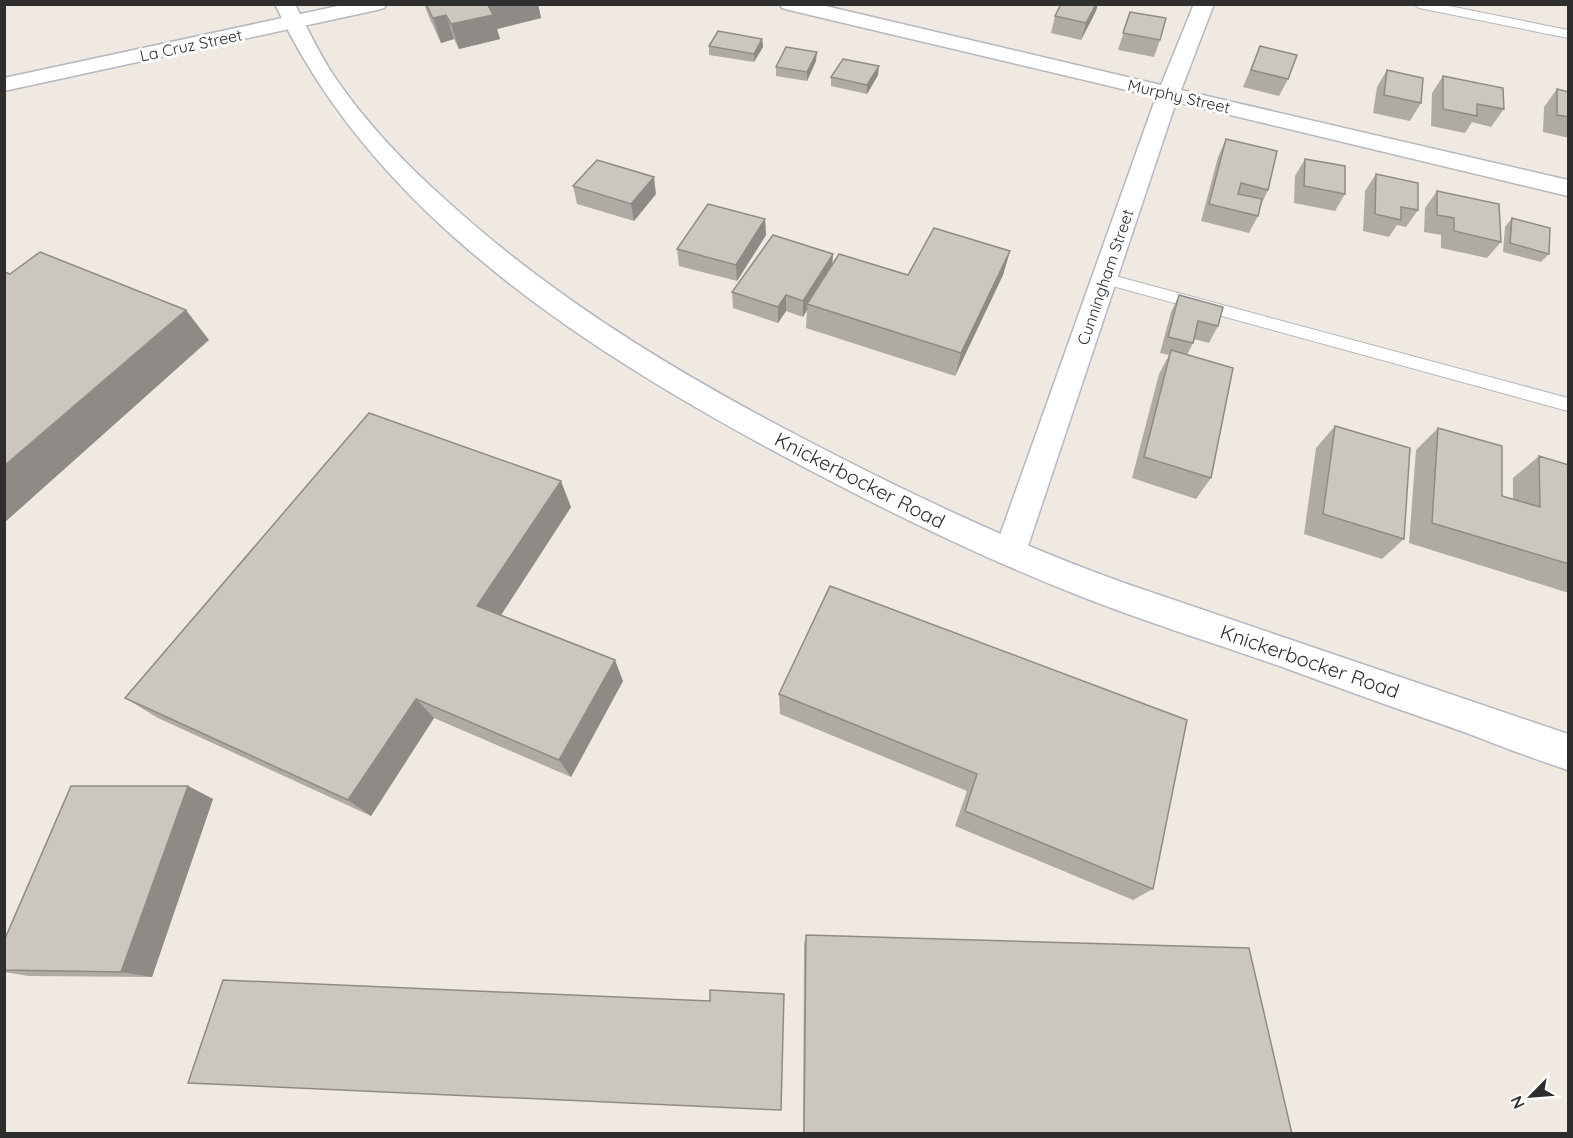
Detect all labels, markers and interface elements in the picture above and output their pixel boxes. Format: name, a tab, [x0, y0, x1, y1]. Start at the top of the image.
street label: La Cruz Street	[138, 24, 244, 66]
street label: Murphy Street	[1126, 75, 1232, 117]
street label: Cunningham Street	[1072, 207, 1138, 347]
street label: Knickerbocker Road	[771, 426, 949, 534]
street label: Knickerbocker Road	[1217, 619, 1403, 703]
north arrow	[1501, 1066, 1561, 1126]
text: N	[1506, 1093, 1529, 1112]

